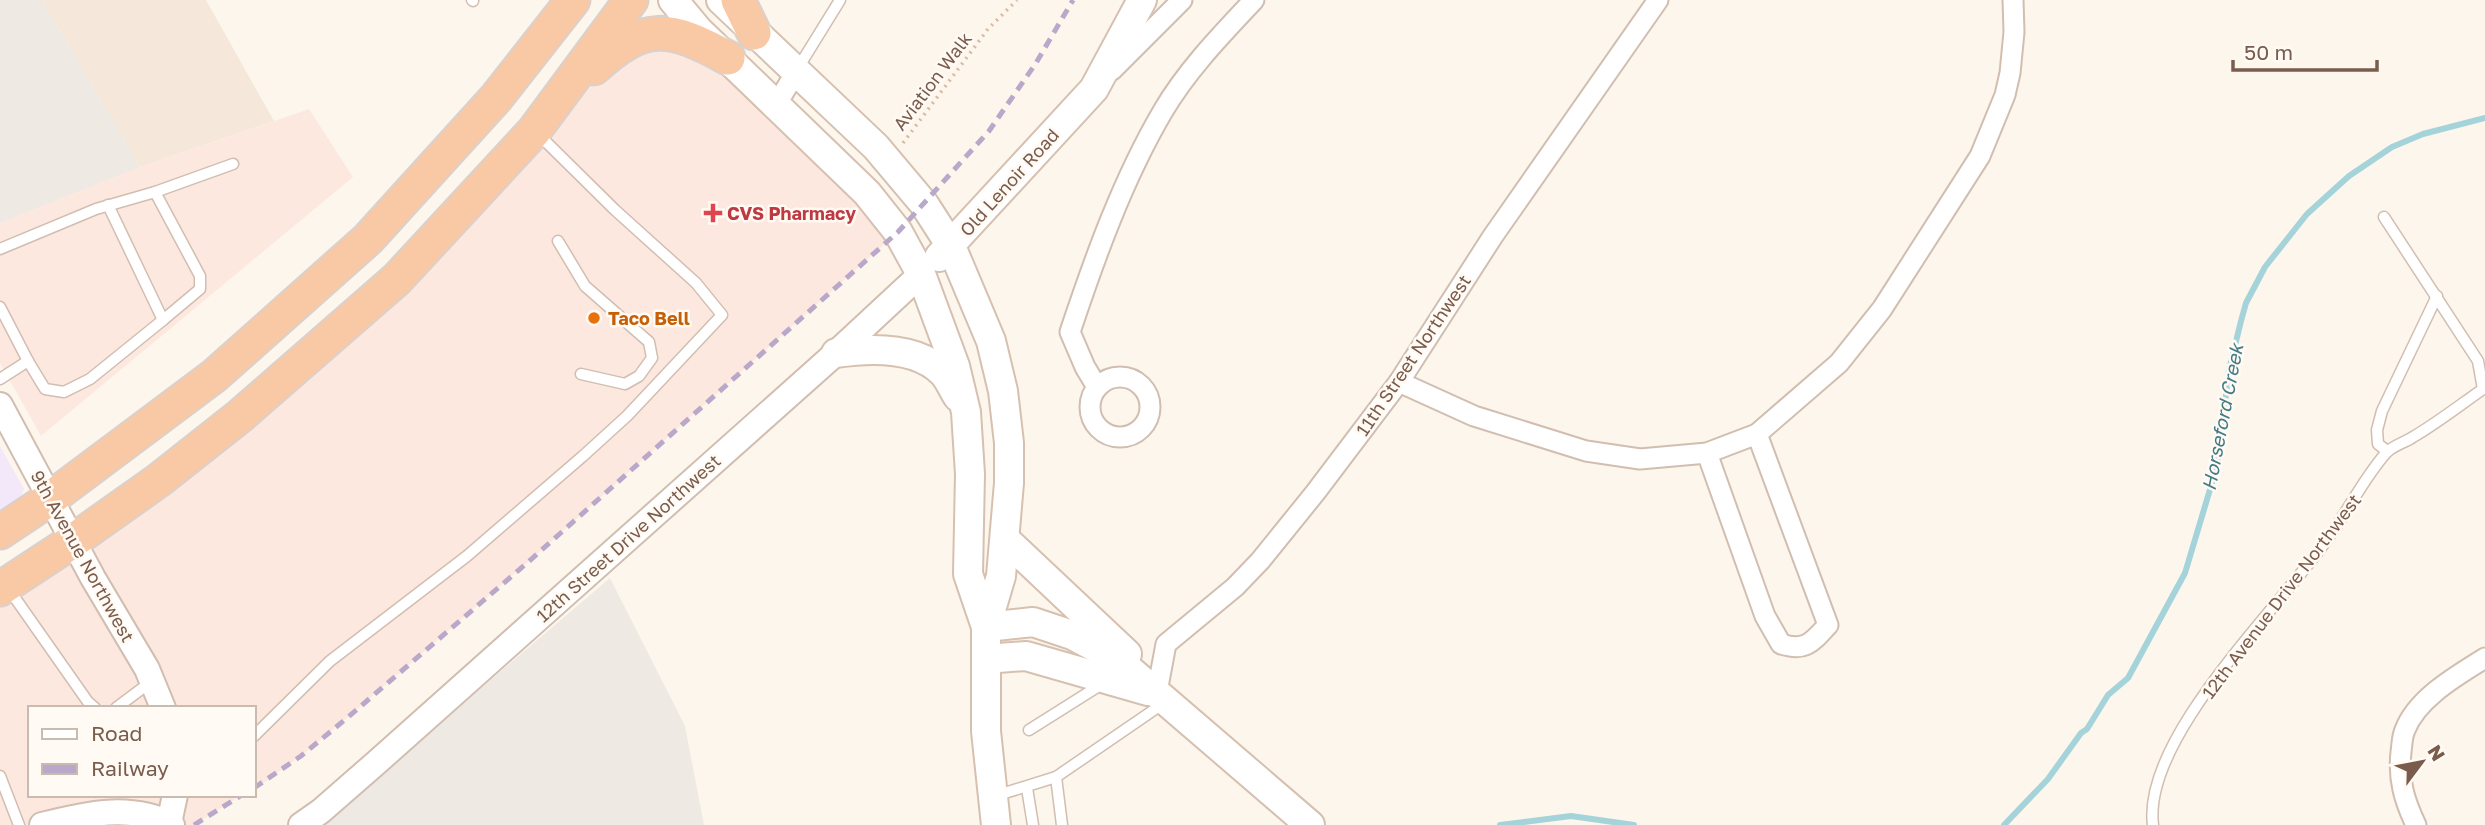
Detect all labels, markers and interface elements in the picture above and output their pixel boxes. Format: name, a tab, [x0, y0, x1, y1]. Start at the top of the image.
street label: Aviation Walk	[888, 28, 976, 134]
scale bar	[2233, 28, 2376, 72]
text: 50 m	[2244, 39, 2293, 65]
street label: Old Lenoir Road	[955, 124, 1063, 240]
place label: CVS Pharmacy	[727, 202, 856, 224]
marker: CVS Pharmacy	[705, 205, 721, 221]
street label: 11th Street Northwest	[1351, 270, 1475, 440]
place label: Taco Bell	[608, 307, 690, 329]
marker: Taco Bell	[586, 310, 602, 326]
water label: Horseford Creek	[2197, 340, 2248, 492]
street label: 12th Street Drive Northwest	[531, 449, 725, 627]
street label: 9th Avenue Northwest	[27, 466, 139, 646]
street label: 12th Avenue Drive Northwest	[2197, 489, 2365, 703]
legend	[28, 706, 256, 797]
text: Road	[91, 720, 142, 746]
north arrow	[2387, 727, 2457, 797]
text: N	[2423, 741, 2450, 765]
text: Railway	[91, 755, 169, 781]

